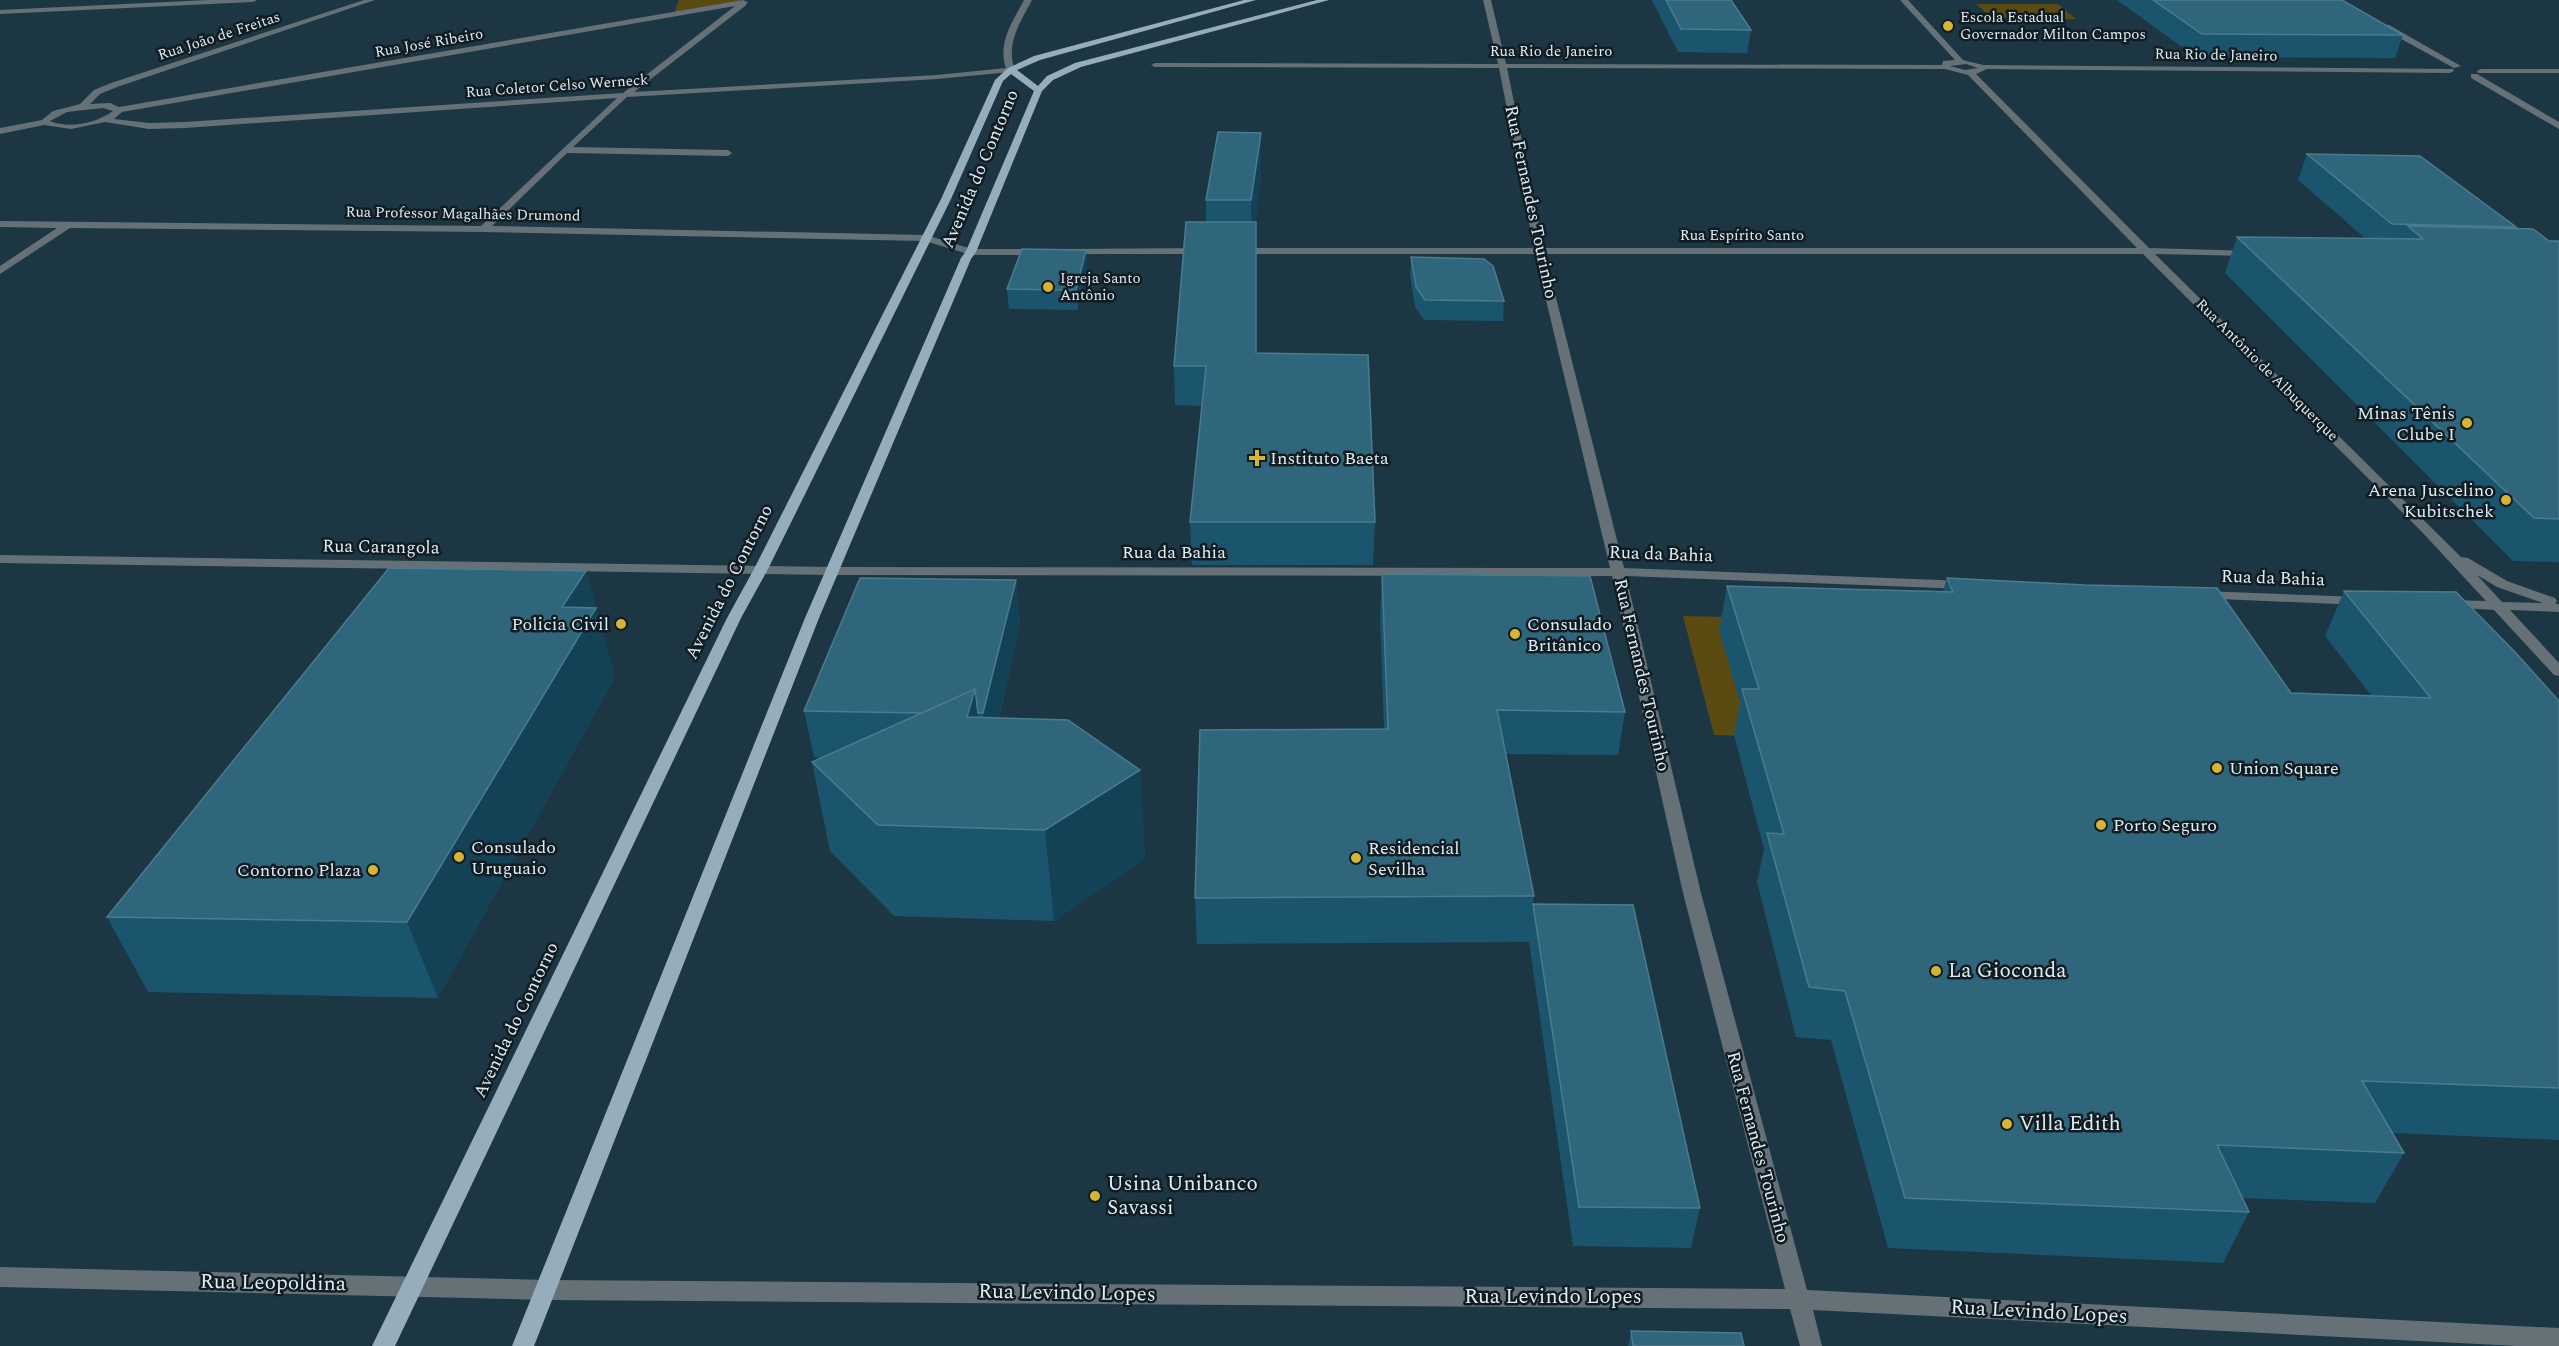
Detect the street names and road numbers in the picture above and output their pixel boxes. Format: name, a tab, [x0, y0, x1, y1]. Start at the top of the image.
street label: Rua João de Freitas	[155, 5, 283, 67]
street label: Rua José Ribeiro	[373, 22, 485, 64]
street label: Rua Rio de Janeiro	[1490, 40, 1612, 63]
street label: Rua Rio de Janeiro	[2154, 42, 2278, 68]
street label: Rua Coletor Celso Werneck	[465, 68, 649, 104]
street label: Avenida do Contorno	[934, 85, 1026, 253]
street label: Rua Fernandes Tourinho	[1497, 103, 1565, 301]
street label: Rua Professor Magalhães Drumond	[345, 200, 581, 228]
street label: Rua Espírito Santo	[1680, 224, 1804, 247]
street label: Rua Antônio de Albuquerque	[2190, 293, 2344, 447]
street label: Avenida do Contorno	[678, 500, 780, 664]
street label: Rua Carangola	[322, 532, 440, 562]
street label: Rua da Bahia	[1122, 539, 1226, 566]
street label: Rua da Bahia	[1609, 539, 1714, 569]
street label: Rua da Bahia	[2221, 563, 2326, 593]
street label: Rua Fernandes Tourinho	[1607, 576, 1677, 774]
street label: Avenida do Contorno	[466, 937, 566, 1103]
street label: Rua Fernandes Tourinho	[1719, 1048, 1797, 1246]
street label: Rua Leopoldina	[200, 1266, 347, 1300]
street label: Rua Levindo Lopes	[978, 1275, 1156, 1311]
street label: Rua Levindo Lopes	[1464, 1281, 1642, 1313]
street label: Rua Levindo Lopes	[1949, 1291, 2129, 1333]

